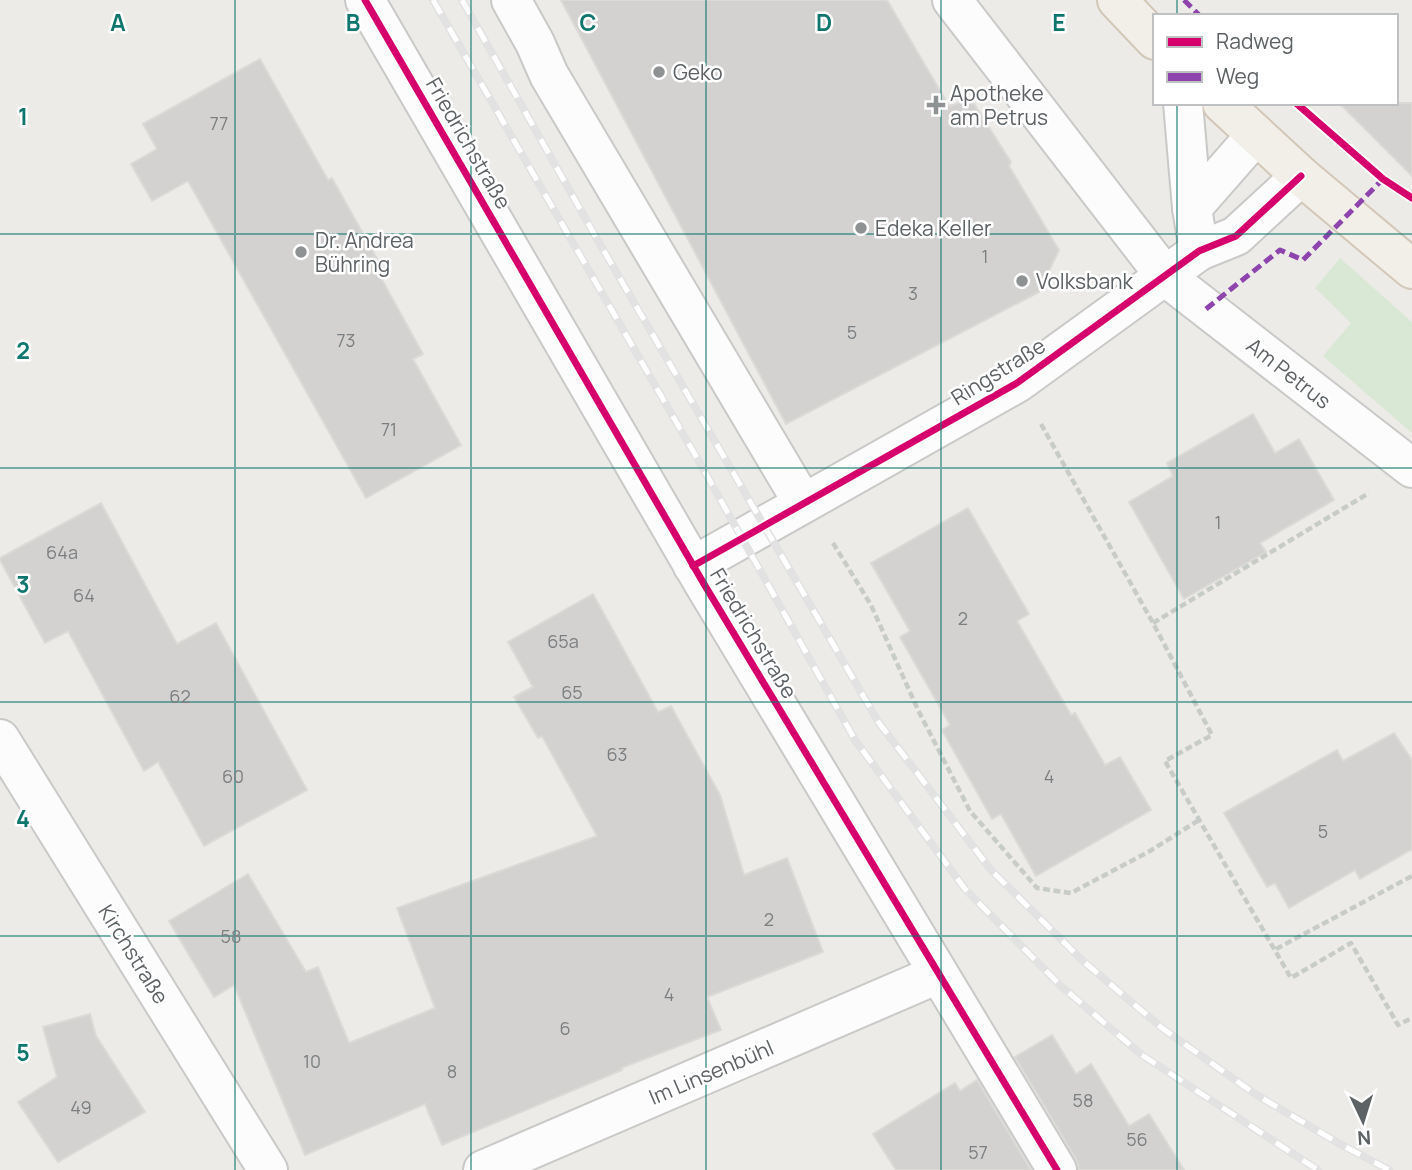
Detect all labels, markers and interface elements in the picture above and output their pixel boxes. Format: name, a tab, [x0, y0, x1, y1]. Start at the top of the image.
text: A	[110, 6, 126, 38]
text: B	[346, 6, 360, 38]
text: C	[580, 6, 597, 38]
text: D	[816, 6, 832, 38]
text: E	[1052, 6, 1066, 38]
legend	[1153, 14, 1398, 105]
text: Radweg	[1216, 27, 1294, 55]
place label: Geko	[673, 58, 723, 86]
text: Weg	[1216, 62, 1259, 90]
marker: Geko	[651, 64, 667, 80]
street label: Friedrichstraße	[420, 72, 518, 214]
place label: Apotheke am Petrus	[950, 79, 1048, 131]
marker: Apotheke am Petrus	[928, 97, 944, 113]
text: 1	[18, 100, 28, 132]
house number: 77	[210, 111, 228, 135]
place label: Edeka Keller	[875, 214, 992, 242]
marker: Edeka Keller	[853, 220, 869, 236]
place label: Dr. Andrea Bühring	[315, 226, 414, 278]
marker: Dr. Andrea Bühring	[293, 244, 309, 260]
house number: 1	[981, 244, 989, 268]
place label: Volksbank	[1036, 267, 1134, 295]
marker: Volksbank	[1014, 273, 1030, 289]
house number: 3	[908, 281, 918, 305]
house number: 5	[847, 320, 857, 344]
house number: 73	[337, 328, 356, 352]
street label: Ringstraße	[946, 331, 1050, 411]
street label: Am Petrus	[1241, 331, 1337, 415]
text: 2	[16, 334, 30, 366]
house number: 71	[381, 417, 397, 441]
house number: 1	[1214, 510, 1222, 534]
house number: 64a	[46, 540, 78, 564]
street label: Friedrichstraße	[704, 563, 804, 703]
text: 3	[16, 568, 30, 600]
house number: 64	[73, 583, 95, 607]
house number: 2	[958, 606, 968, 630]
house number: 65a	[547, 629, 579, 653]
house number: 65	[561, 680, 583, 704]
house number: 62	[169, 684, 191, 708]
house number: 63	[606, 742, 628, 766]
house number: 60	[222, 764, 244, 788]
house number: 4	[1044, 764, 1054, 788]
text: 4	[16, 802, 30, 834]
house number: 5	[1318, 819, 1328, 843]
street label: Kirchstraße	[92, 899, 176, 1009]
house number: 2	[764, 907, 774, 931]
house number: 58	[221, 924, 241, 948]
house number: 4	[664, 982, 674, 1006]
house number: 6	[559, 1016, 571, 1040]
street label: Im Linsenbühl	[644, 1033, 778, 1111]
text: 5	[16, 1036, 30, 1068]
house number: 10	[303, 1049, 321, 1073]
house number: 8	[447, 1059, 457, 1083]
north arrow	[1328, 1086, 1398, 1156]
house number: 58	[1073, 1088, 1093, 1112]
house number: 49	[70, 1095, 92, 1119]
text: N	[1356, 1125, 1372, 1151]
house number: 56	[1126, 1127, 1148, 1151]
house number: 57	[968, 1140, 988, 1164]

